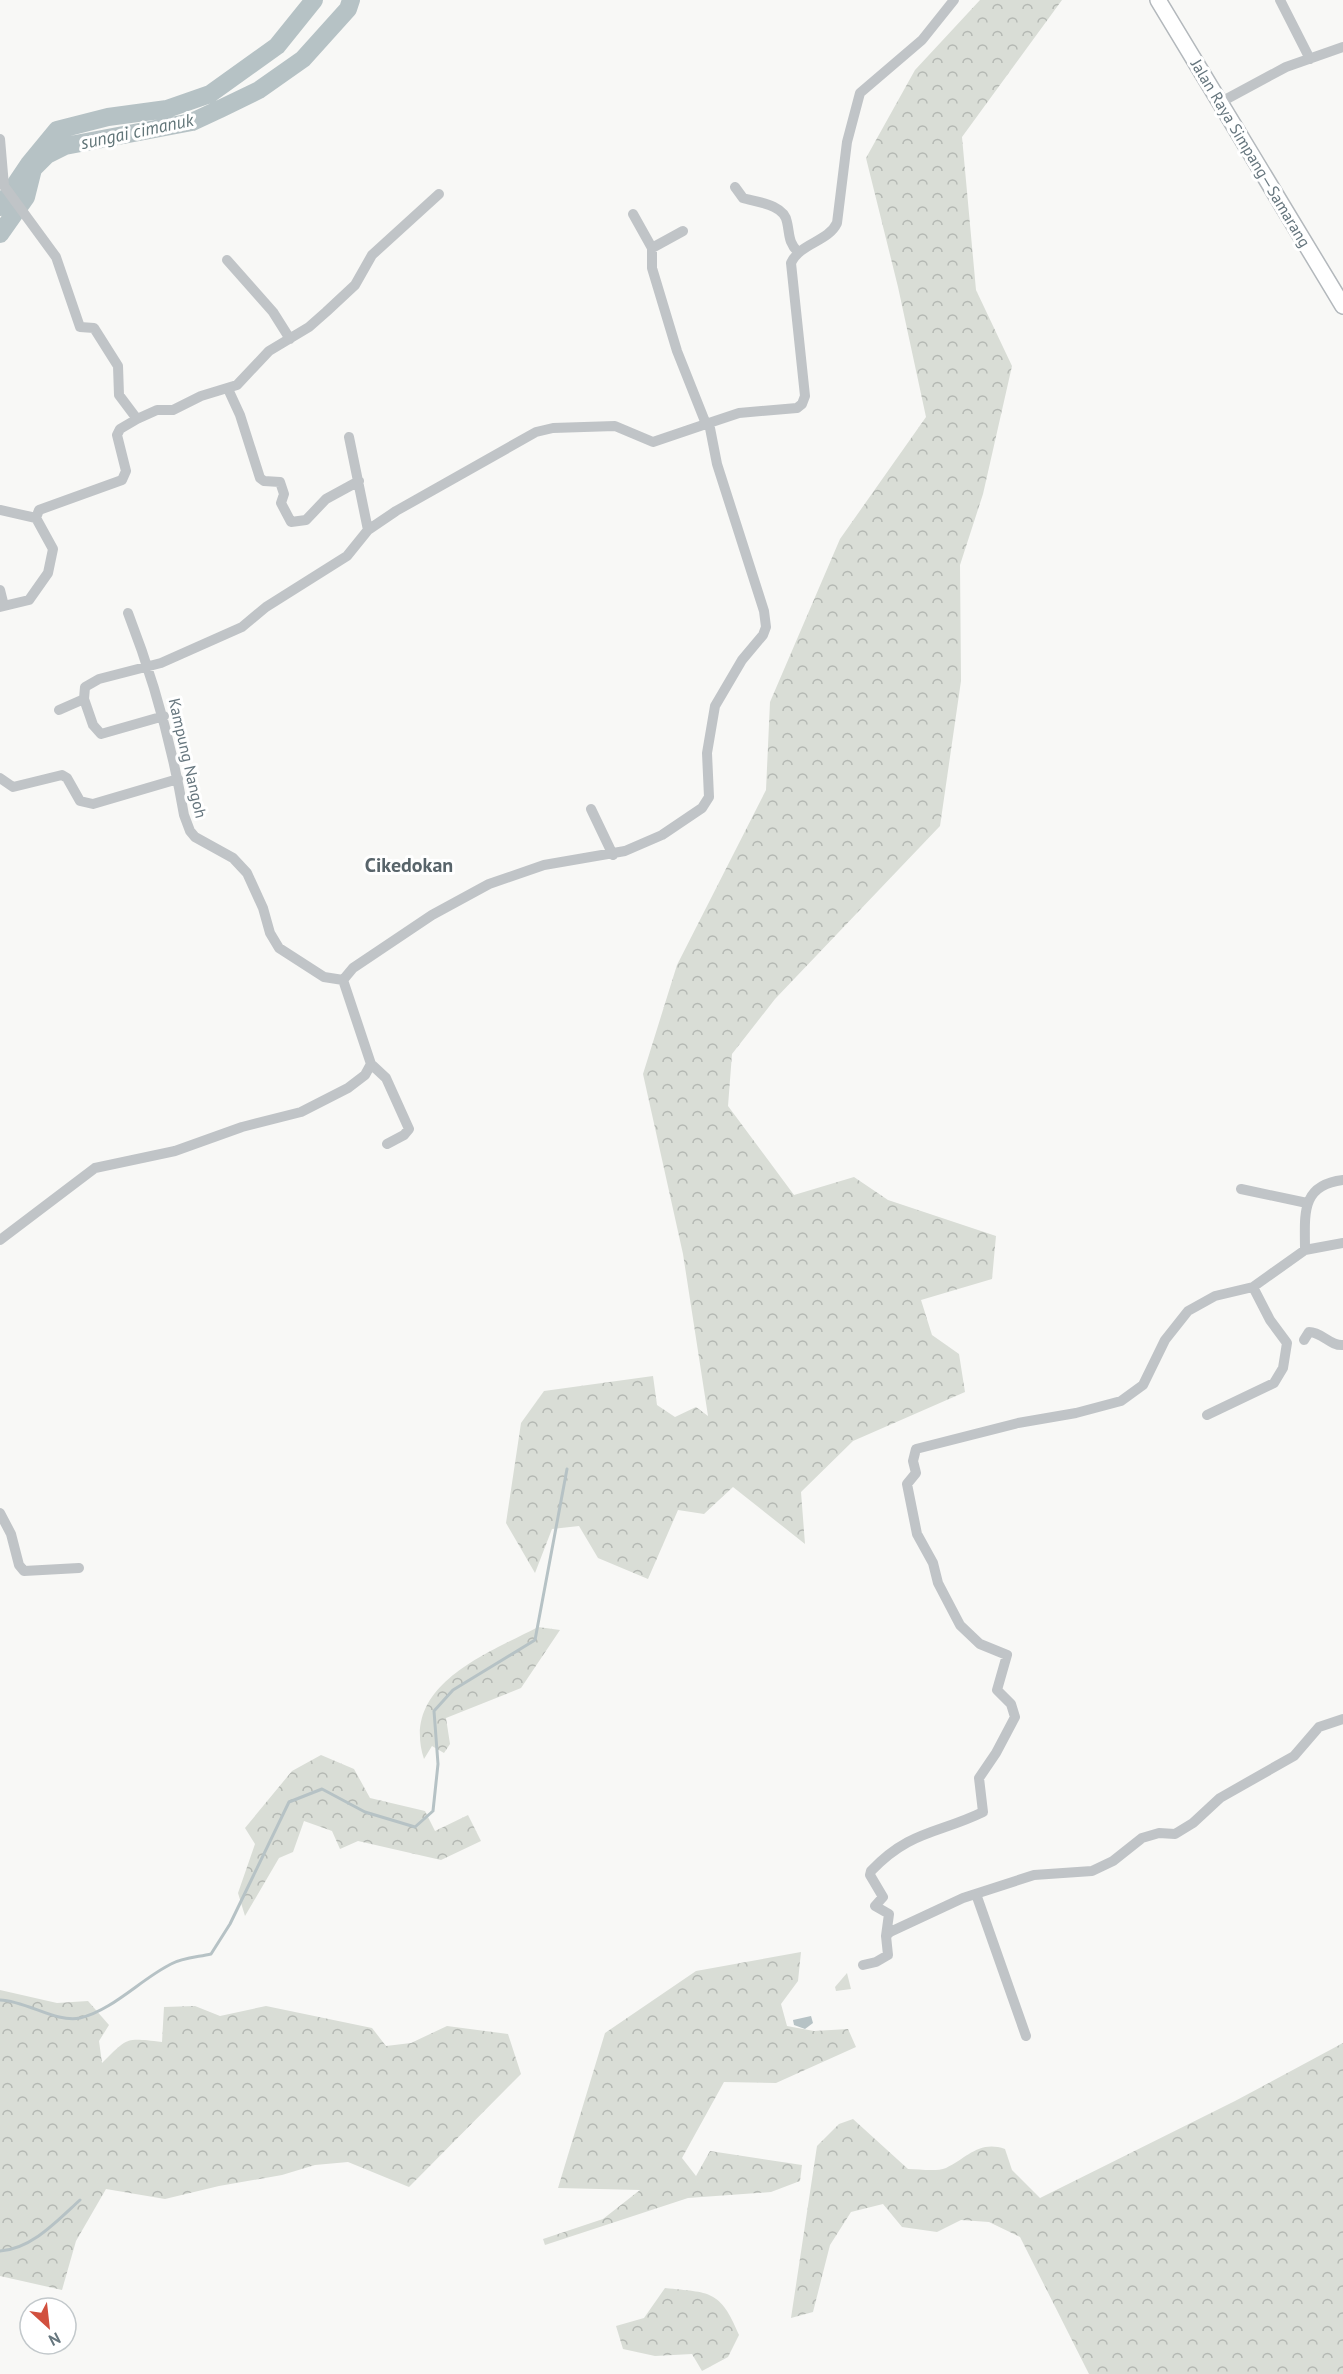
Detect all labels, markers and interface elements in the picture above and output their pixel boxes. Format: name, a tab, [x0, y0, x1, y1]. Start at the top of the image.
street label: Jalan Raya Simpang—Samarang	[1186, 54, 1315, 251]
water label: sungai cimanuk	[79, 108, 196, 154]
street label: Kampung Nangoh	[164, 696, 212, 820]
district label: Cikedokan	[365, 852, 453, 878]
north arrow	[18, 2296, 78, 2356]
text: N	[46, 2328, 64, 2351]

